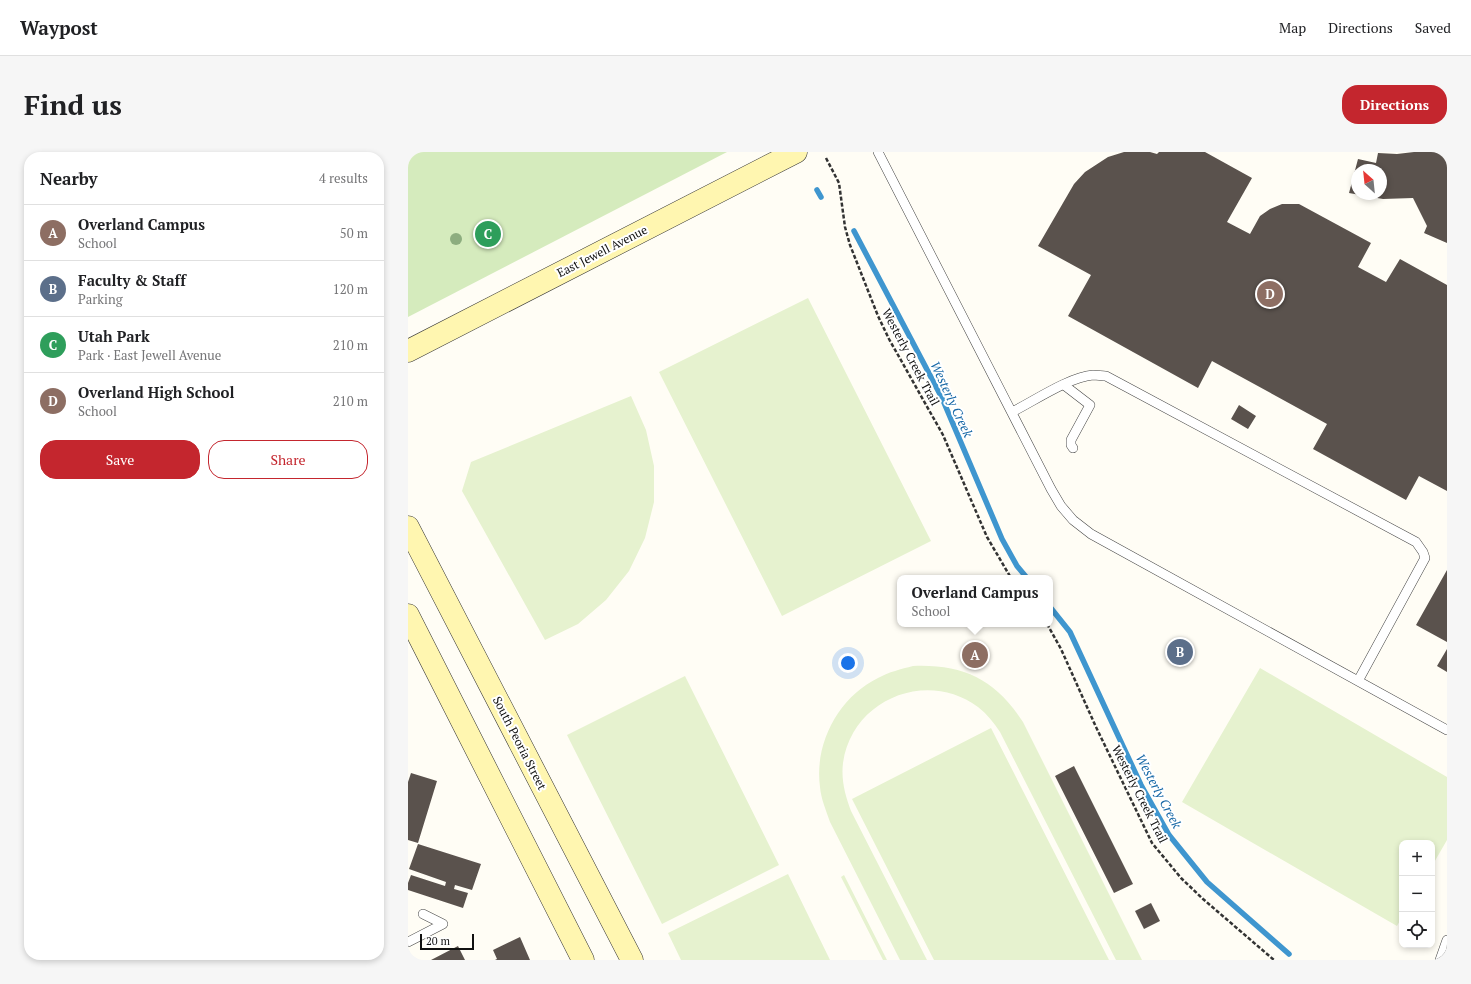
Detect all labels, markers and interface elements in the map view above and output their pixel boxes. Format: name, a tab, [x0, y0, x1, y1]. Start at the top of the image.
text: Waypost	[20, 15, 98, 40]
text: Map	[1279, 18, 1306, 37]
text: Directions	[1328, 18, 1393, 37]
text: Saved	[1415, 18, 1451, 37]
button: Directions	[1342, 85, 1447, 124]
text: Find us	[24, 86, 122, 123]
north arrow	[1351, 164, 1387, 200]
text: Nearby	[40, 167, 98, 190]
text: 4 results	[319, 169, 368, 187]
text: Overland Campus	[78, 214, 205, 234]
pin: C	[475, 219, 501, 249]
street label: East Jewell Avenue	[554, 222, 650, 280]
text: A	[48, 224, 58, 242]
text: 50 m	[340, 224, 368, 242]
text: School	[78, 234, 117, 252]
text: Faculty & Staff	[78, 270, 186, 290]
pin: D	[1257, 279, 1283, 309]
text: B	[49, 280, 57, 298]
text: 120 m	[333, 280, 368, 298]
text: Parking	[78, 290, 122, 308]
street label: Westerly Creek Trail	[879, 306, 943, 408]
text: Utah Park	[78, 326, 150, 346]
text: C	[49, 336, 57, 354]
text: 210 m	[333, 336, 368, 354]
text: Park · East Jewell Avenue	[78, 346, 221, 364]
water label: Westerly Creek	[926, 358, 978, 441]
text: Overland High School	[78, 382, 234, 402]
text: D	[48, 392, 58, 410]
text: 210 m	[333, 392, 368, 410]
text: School	[78, 402, 117, 420]
button: Save	[40, 440, 200, 479]
button: Share	[208, 440, 368, 479]
popup	[897, 575, 1053, 627]
text: Overland Campus	[912, 582, 1038, 602]
text: School	[912, 602, 950, 620]
pin: B	[1167, 637, 1193, 667]
pin: A	[962, 640, 988, 670]
your location	[838, 653, 858, 673]
street label: South Peoria Street	[490, 694, 550, 793]
street label: Westerly Creek Trail	[1109, 743, 1171, 846]
water label: Westerly Creek	[1132, 751, 1187, 832]
map controls	[1399, 840, 1435, 948]
button: +	[1399, 840, 1435, 876]
button: −	[1399, 876, 1435, 912]
button: locate	[1399, 912, 1435, 948]
scale bar	[420, 932, 474, 951]
text: 20 m	[426, 934, 450, 948]

